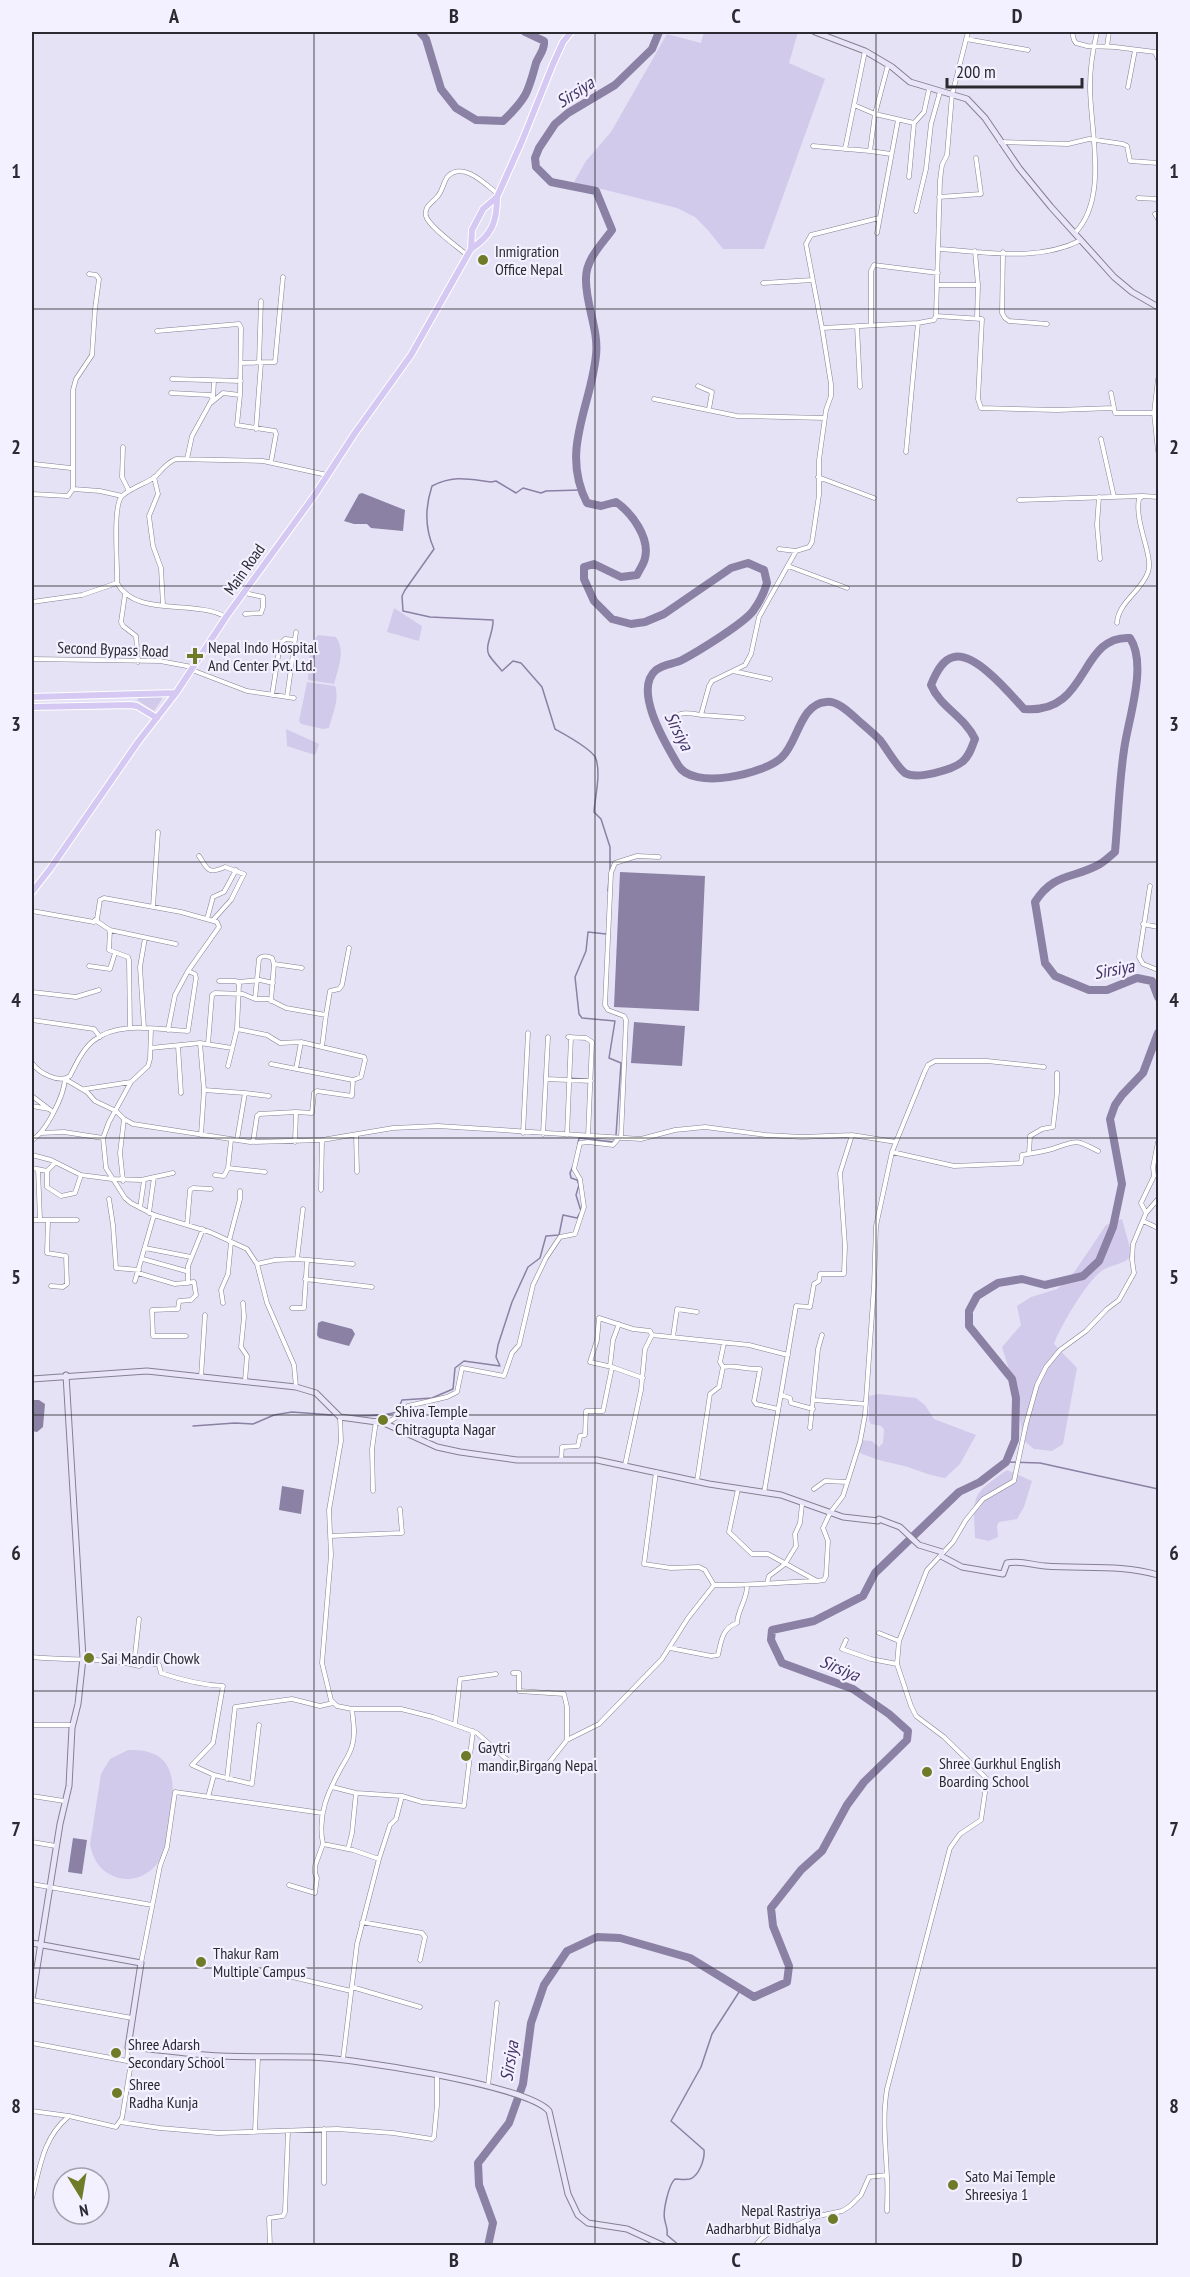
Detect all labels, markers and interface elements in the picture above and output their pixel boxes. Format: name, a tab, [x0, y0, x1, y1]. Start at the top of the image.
text: A	[168, 3, 180, 29]
text: B	[449, 3, 459, 29]
text: C	[731, 3, 741, 29]
text: D	[1012, 3, 1023, 29]
scale bar	[947, 51, 1082, 89]
text: 200 m	[956, 60, 996, 83]
water label: Sirsiya	[552, 71, 599, 113]
text: 1	[11, 158, 21, 184]
text: 1	[1169, 158, 1179, 184]
place label: Inmigration Office Nepal	[495, 241, 563, 279]
marker: Inmigration Office Nepal	[476, 253, 490, 267]
text: 2	[11, 434, 21, 460]
text: 2	[1169, 434, 1179, 460]
street label: Main Road	[219, 540, 269, 598]
street label: Second Bypass Road	[57, 637, 169, 661]
place label: Nepal Indo Hospital And Center Pvt. Ltd.	[208, 637, 318, 675]
marker: Nepal Indo Hospital And Center Pvt. Ltd.	[186, 647, 204, 665]
water label: Sirsiya	[660, 708, 699, 755]
text: 3	[11, 711, 21, 737]
text: 3	[1169, 711, 1179, 737]
water label: Sirsiya	[1092, 954, 1137, 984]
text: 4	[11, 987, 21, 1013]
text: 4	[1169, 987, 1179, 1013]
text: 5	[11, 1264, 21, 1290]
text: 5	[1169, 1264, 1179, 1290]
place label: Shiva Temple Chitragupta Nagar	[395, 1401, 496, 1439]
marker: Shiva Temple Chitragupta Nagar	[376, 1413, 390, 1427]
text: 6	[11, 1540, 21, 1566]
text: 6	[1169, 1540, 1179, 1566]
place label: Sai Mandir Chowk	[101, 1648, 200, 1668]
water label: Sirsiya	[817, 1650, 864, 1687]
marker: Sai Mandir Chowk	[82, 1651, 96, 1665]
place label: Gaytri mandir,Birgang Nepal	[478, 1737, 597, 1775]
marker: Gaytri mandir,Birgang Nepal	[459, 1749, 473, 1763]
place label: Shree Gurkhul English Boarding School	[939, 1753, 1061, 1791]
marker: Shree Gurkhul English Boarding School	[920, 1765, 934, 1779]
text: 7	[11, 1816, 21, 1842]
text: 7	[1169, 1816, 1179, 1842]
place label: Thakur Ram Multiple Campus	[213, 1943, 306, 1981]
marker: Thakur Ram Multiple Campus	[194, 1955, 208, 1969]
place label: Shree Adarsh Secondary School	[128, 2034, 225, 2072]
water label: Sirsiya	[494, 2038, 524, 2083]
marker: Shree Adarsh Secondary School	[109, 2046, 123, 2060]
place label: Shree Radha Kunja	[129, 2074, 198, 2112]
marker: Shree Radha Kunja	[110, 2086, 124, 2100]
text: 8	[11, 2093, 21, 2119]
text: 8	[1169, 2093, 1179, 2119]
north arrow	[51, 2166, 111, 2226]
place label: Sato Mai Temple Shreesiya 1	[965, 2166, 1056, 2204]
marker: Sato Mai Temple Shreesiya 1	[946, 2178, 960, 2192]
text: N	[78, 2200, 90, 2221]
place label: Nepal Rastriya Aadharbhut Bidhalya	[706, 2200, 821, 2238]
marker: Nepal Rastriya Aadharbhut Bidhalya	[826, 2212, 840, 2226]
text: A	[168, 2247, 180, 2273]
text: B	[449, 2247, 459, 2273]
text: C	[731, 2247, 741, 2273]
text: D	[1012, 2247, 1023, 2273]

